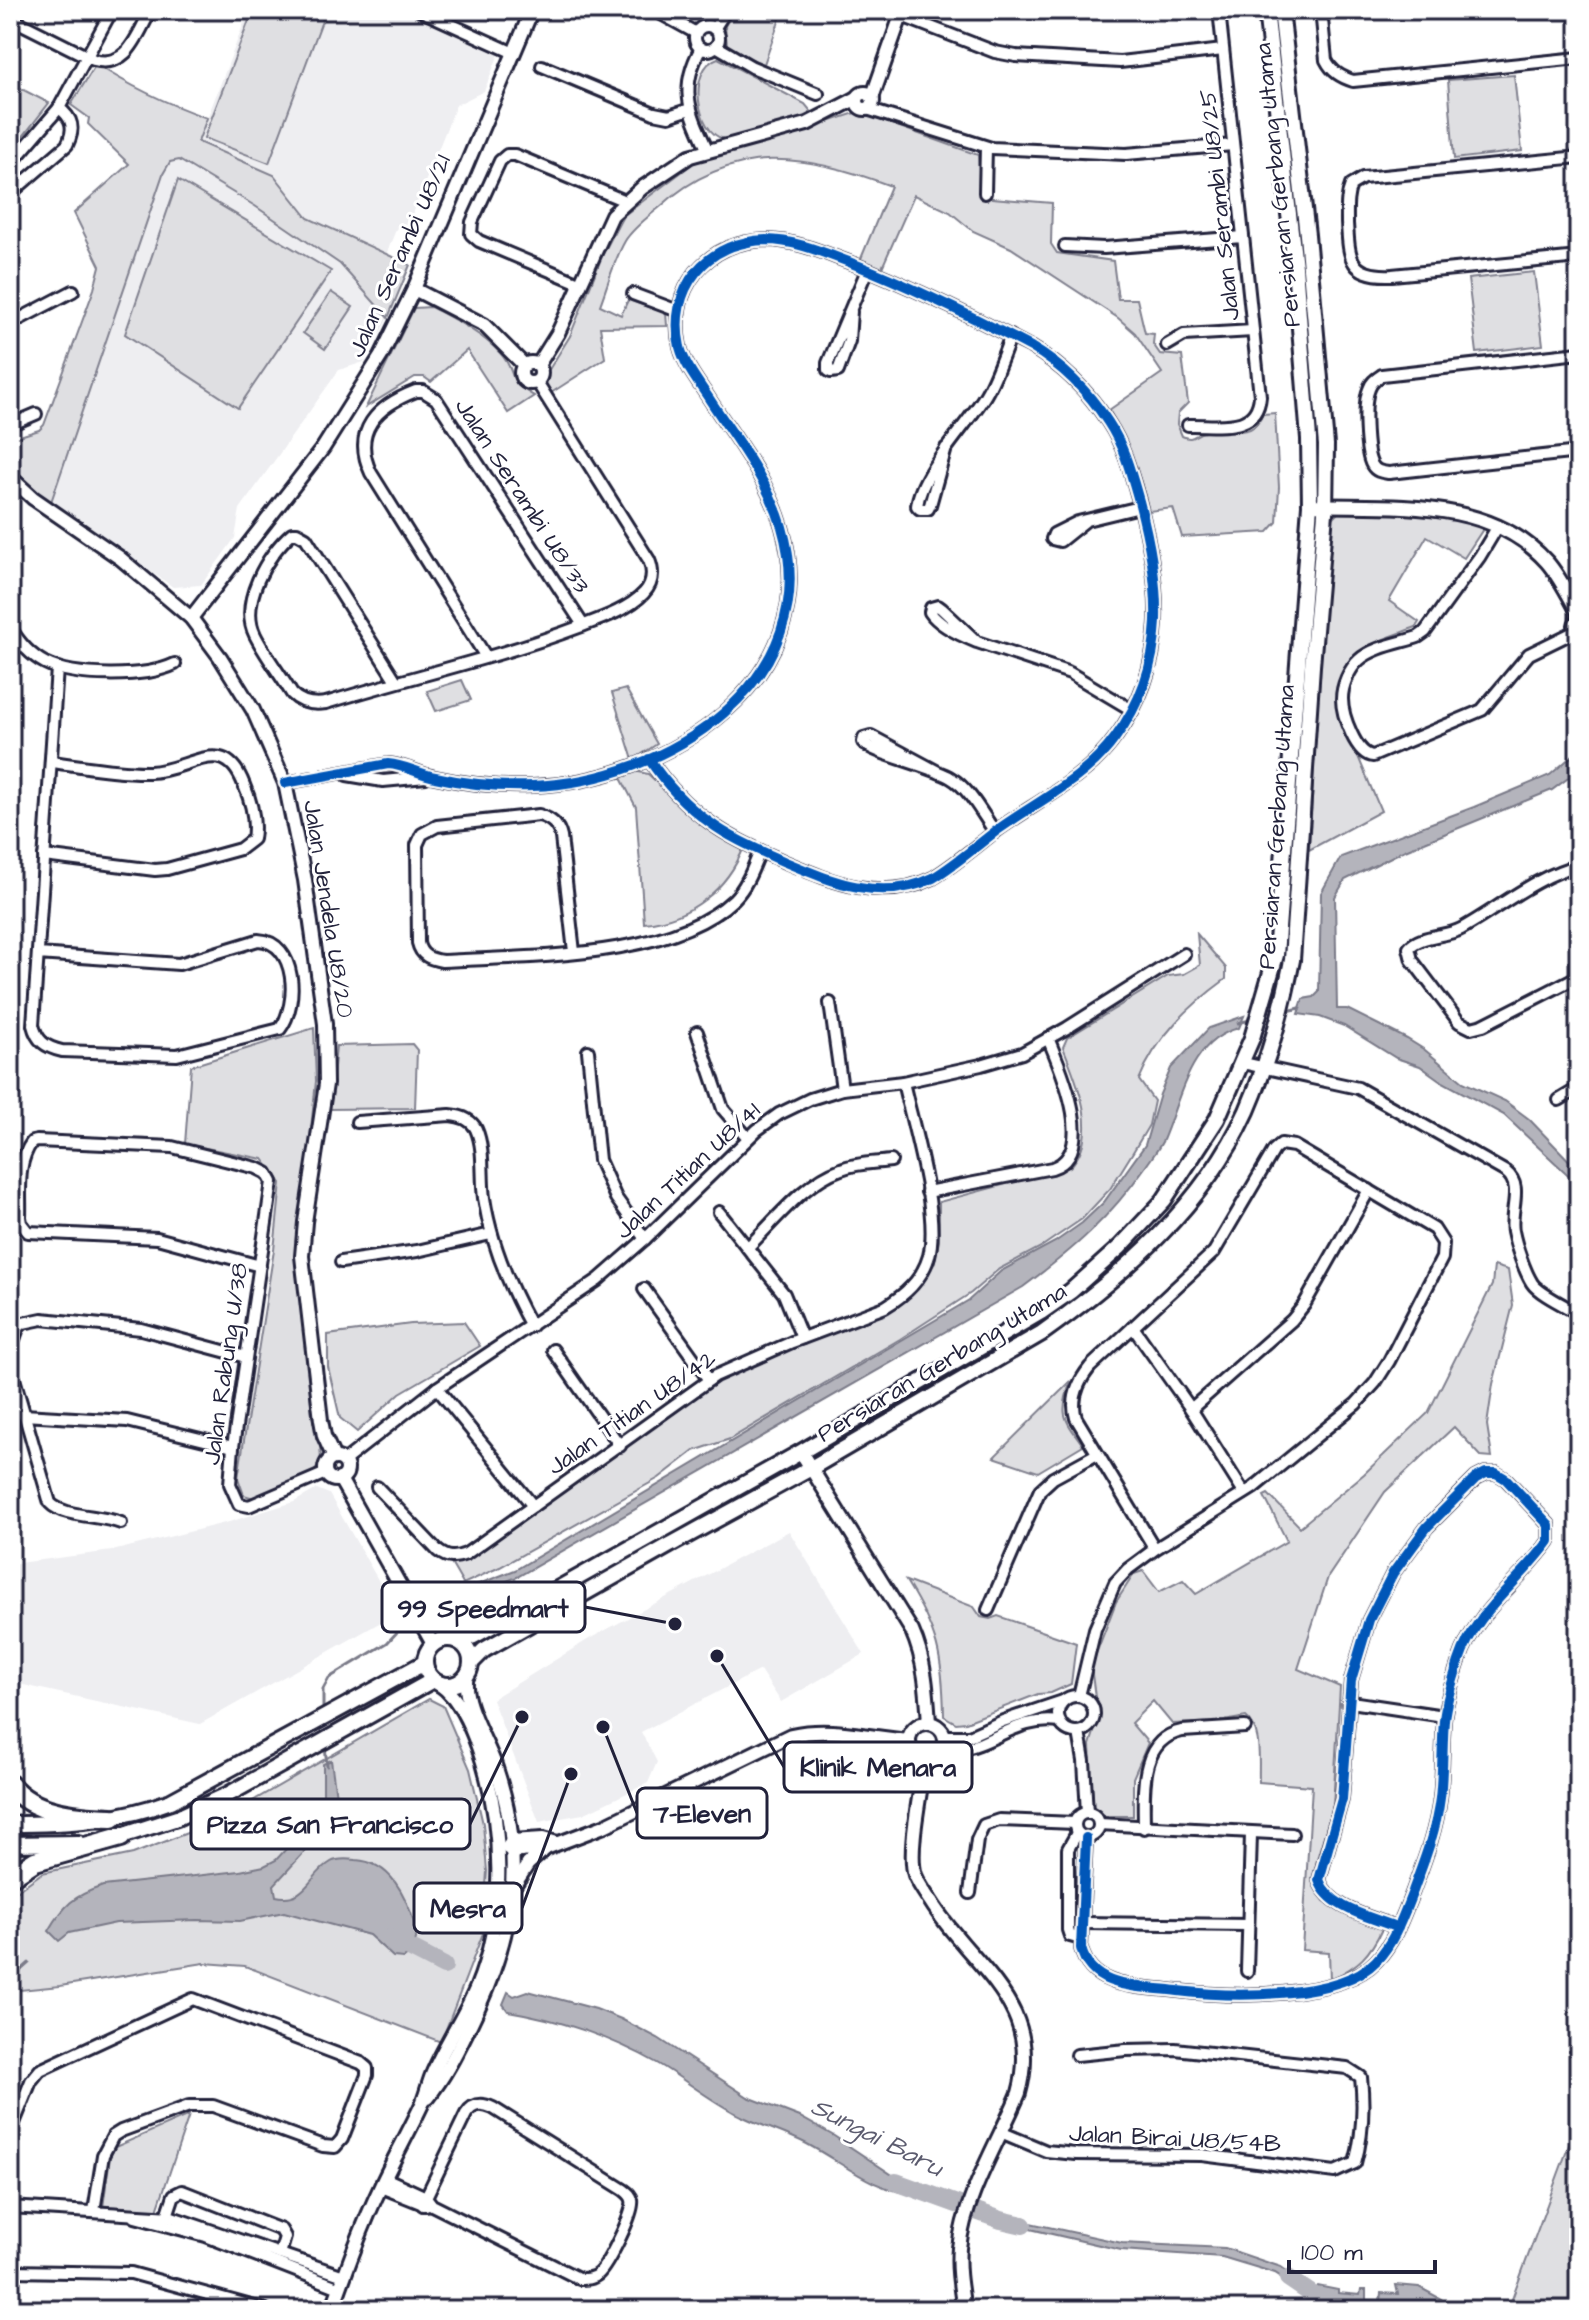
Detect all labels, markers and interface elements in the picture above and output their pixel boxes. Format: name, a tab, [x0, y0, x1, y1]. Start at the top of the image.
street label: Persiaran Gerbang Utama	[1246, 41, 1311, 329]
street label: Jalan Serambi U8/25	[1191, 88, 1249, 322]
street label: Jalan Serambi U8/21	[340, 149, 460, 363]
street label: Jalan Serambi U8/33	[446, 392, 598, 600]
street label: Persiaran Gerbang Utama	[1250, 684, 1305, 971]
street label: Jalan Jendela U8/20	[294, 798, 362, 1020]
street label: Jalan Titian U8/41	[608, 1095, 768, 1247]
street label: Jalan Rabung U/38	[195, 1261, 258, 1467]
street label: Persiaran Gerbang Utama	[811, 1275, 1074, 1452]
street label: Jalan Titian U8/42	[541, 1342, 723, 1484]
callout: 99 Speedmart	[382, 1582, 585, 1632]
text: 99 Speedmart	[398, 1591, 569, 1627]
callout: Klinik Menara	[784, 1742, 972, 1792]
text: Klinik Menara	[800, 1750, 957, 1786]
callout: 7-Eleven	[637, 1788, 767, 1838]
text: 7-Eleven	[652, 1796, 751, 1832]
callout: Pizza San Francisco	[191, 1799, 470, 1849]
text: Pizza San Francisco	[207, 1807, 454, 1843]
callout: Mesra	[414, 1883, 522, 1933]
text: Mesra	[430, 1891, 507, 1927]
water label: Sungai Baru	[805, 2088, 951, 2187]
street label: Jalan Birai U8/54B	[1068, 2116, 1282, 2162]
scale bar	[1289, 2224, 1435, 2274]
text: 100 m	[1301, 2236, 1363, 2270]

